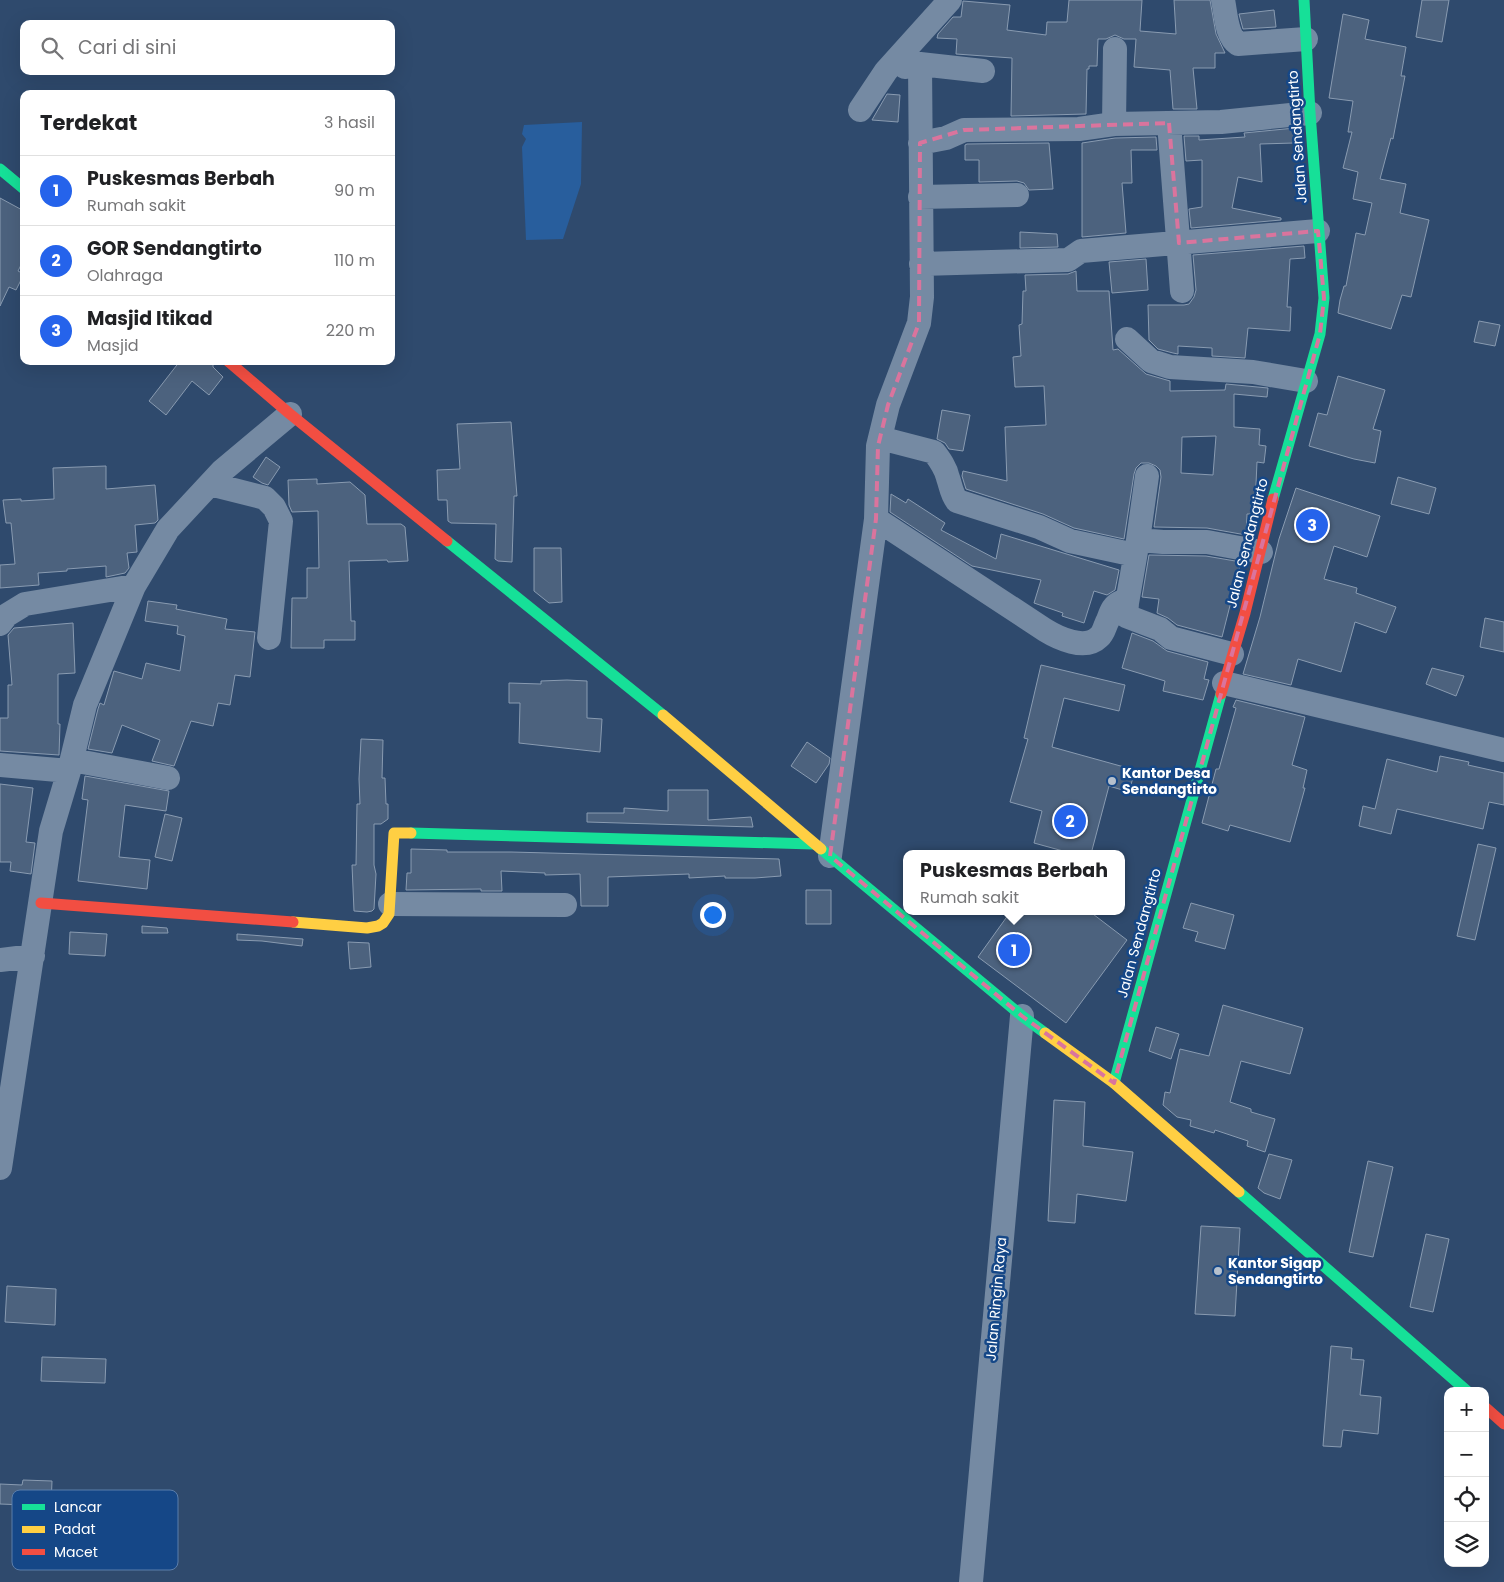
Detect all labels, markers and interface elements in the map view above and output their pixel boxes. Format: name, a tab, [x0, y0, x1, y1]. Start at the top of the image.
search box	[20, 20, 395, 75]
icon: search	[38, 34, 66, 62]
text: Cari di sini	[78, 34, 176, 61]
street label: Jalan Sendangtirto	[1282, 70, 1312, 204]
text: Terdekat	[40, 108, 137, 137]
text: 3 hasil	[324, 111, 375, 134]
text: Puskesmas Berbah	[87, 165, 275, 192]
text: 1	[53, 179, 59, 202]
text: 90 m	[334, 179, 375, 202]
text: Rumah sakit	[87, 194, 186, 217]
text: GOR Sendangtirto	[87, 235, 262, 262]
text: 2	[51, 249, 61, 272]
text: 110 m	[334, 249, 375, 272]
text: Olahraga	[87, 264, 163, 287]
text: Masjid Itikad	[87, 305, 213, 332]
text: 3	[51, 319, 61, 342]
text: 220 m	[326, 319, 375, 342]
text: Masjid	[87, 334, 139, 357]
street label: Jalan Sendangtirto	[1221, 476, 1273, 610]
pin: 3	[1296, 506, 1328, 544]
place label: Kantor Desa Sendangtirto	[1122, 763, 1217, 799]
marker: Kantor Desa Sendangtirto	[1106, 775, 1118, 787]
pin: 2	[1054, 802, 1086, 840]
popup	[903, 850, 1125, 915]
text: Puskesmas Berbah	[920, 857, 1108, 884]
street label: Jalan Sendangtirto	[1112, 866, 1166, 1000]
text: Rumah sakit	[920, 886, 1019, 909]
your location	[700, 902, 726, 928]
pin: 1	[998, 931, 1030, 969]
street label: Jalan Ringin Raya	[981, 1236, 1011, 1362]
place label: Kantor Sigap Sendangtirto	[1228, 1253, 1323, 1289]
marker: Kantor Sigap Sendangtirto	[1212, 1265, 1224, 1277]
map controls	[1444, 1387, 1489, 1567]
button: +	[1444, 1387, 1489, 1432]
button: −	[1444, 1432, 1489, 1477]
button: locate	[1444, 1477, 1489, 1522]
legend	[12, 1490, 178, 1570]
text: Lancar	[54, 1497, 102, 1517]
text: Padat	[54, 1519, 96, 1539]
button: layers	[1444, 1522, 1489, 1567]
text: Macet	[54, 1542, 98, 1562]

